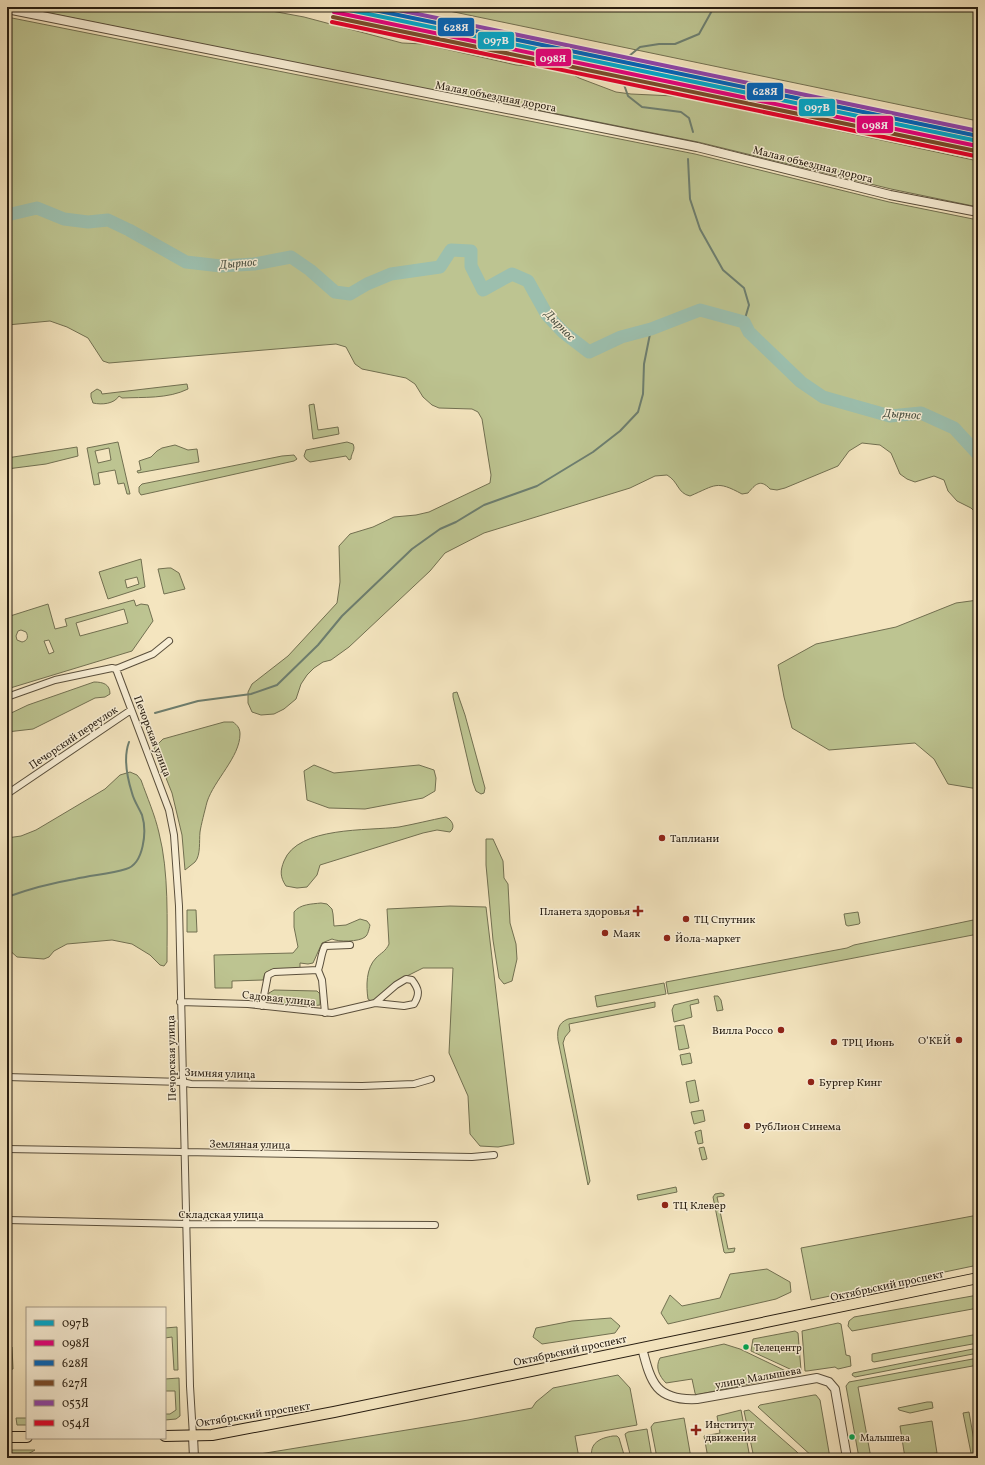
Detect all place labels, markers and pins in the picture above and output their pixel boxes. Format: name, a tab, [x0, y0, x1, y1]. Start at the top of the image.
place label: Таплиани	[670, 832, 720, 847]
marker: Таплиани	[657, 833, 667, 843]
place label: Планета здоровья	[539, 905, 630, 920]
marker: Планета здоровья	[633, 906, 643, 916]
place label: ТЦ Спутник	[694, 913, 755, 928]
marker: ТЦ Спутник	[681, 914, 691, 924]
place label: Маяк	[613, 927, 640, 942]
marker: Маяк	[600, 928, 610, 938]
place label: Йола-маркет	[675, 932, 741, 947]
marker: Йола-маркет	[662, 933, 672, 943]
place label: Вилла Россо	[712, 1024, 773, 1039]
marker: Вилла Россо	[776, 1025, 786, 1035]
place label: О’КЕЙ	[918, 1034, 951, 1049]
marker: О’КЕЙ	[954, 1035, 964, 1045]
place label: ТРЦ Июнь	[842, 1036, 895, 1051]
marker: ТРЦ Июнь	[829, 1037, 839, 1047]
place label: Бургер Кинг	[819, 1076, 882, 1091]
marker: Бургер Кинг	[806, 1077, 816, 1087]
place label: РубЛион Синема	[755, 1120, 841, 1135]
marker: РубЛион Синема	[742, 1121, 752, 1131]
place label: ТЦ Клевер	[673, 1199, 726, 1214]
marker: ТЦ Клевер	[660, 1200, 670, 1210]
place label: Телецентр	[754, 1341, 802, 1355]
marker: Телецентр	[741, 1342, 751, 1352]
place label: Институт движения	[705, 1418, 757, 1446]
marker: Институт движения	[690, 1424, 702, 1436]
place label: Малышева	[860, 1431, 910, 1445]
marker: Малышева	[847, 1432, 857, 1442]

